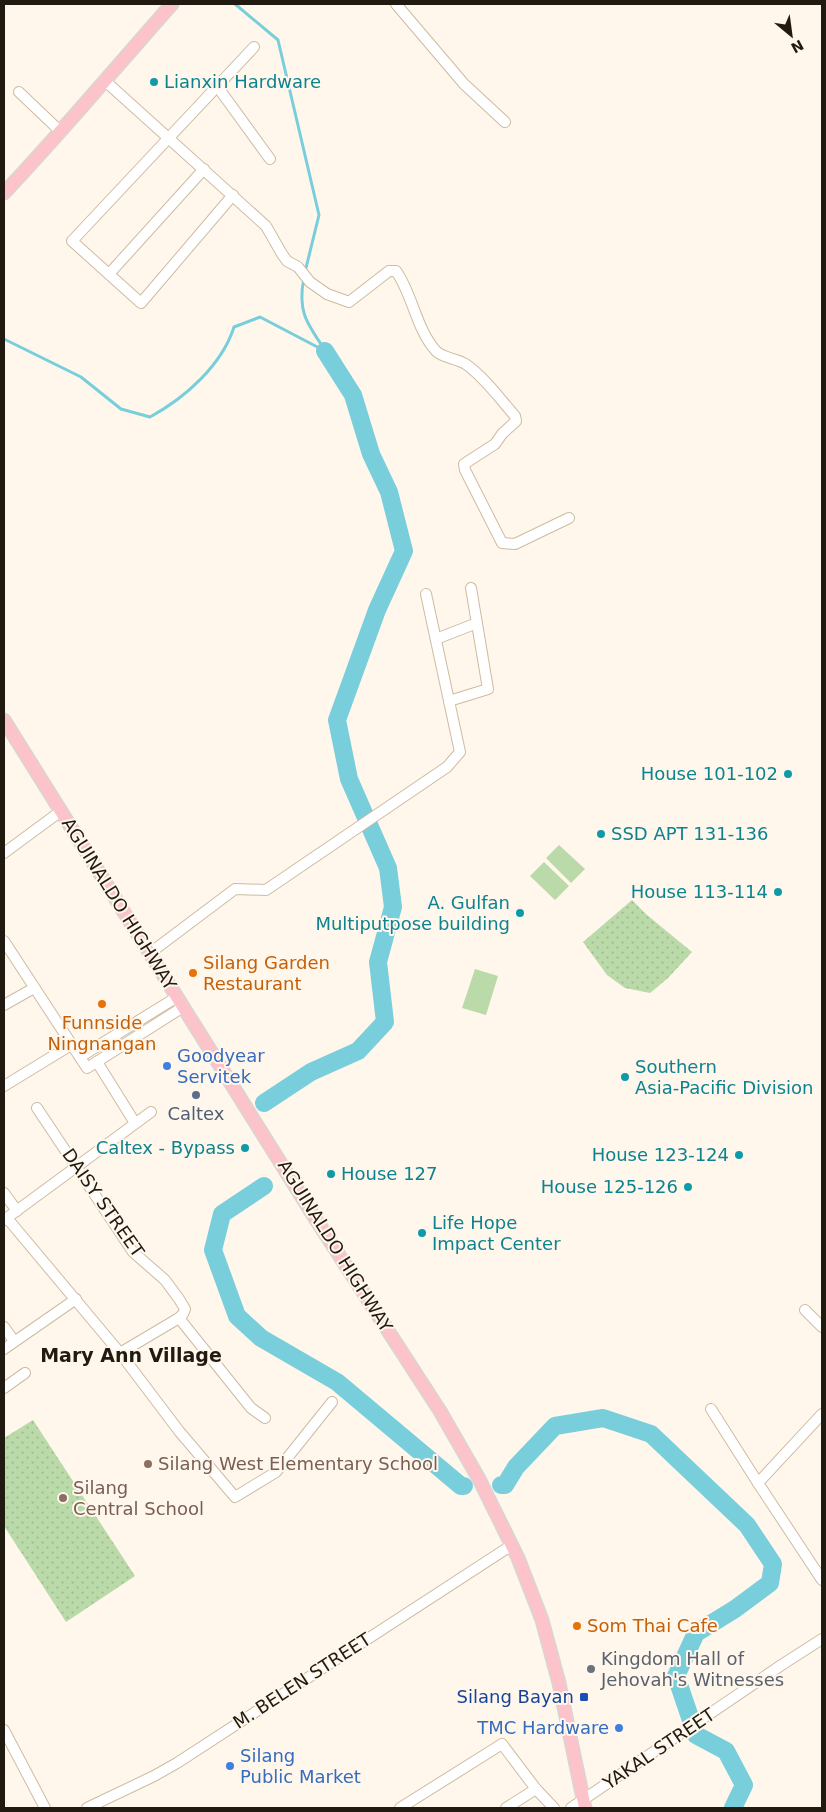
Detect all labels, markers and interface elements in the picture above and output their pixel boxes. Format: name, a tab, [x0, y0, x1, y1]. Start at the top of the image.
north arrow	[766, 10, 816, 60]
text: N	[788, 37, 806, 56]
place label: Lianxin Hardware	[164, 71, 321, 92]
marker: Lianxin Hardware	[148, 76, 160, 88]
place label: House 101-102	[641, 763, 778, 784]
marker: House 101-102	[782, 768, 794, 780]
street label: AGUINALDO HIGHWAY	[58, 814, 182, 995]
place label: SSD APT 131-136	[611, 823, 769, 844]
marker: SSD APT 131-136	[595, 828, 607, 840]
place label: House 113-114	[631, 881, 768, 902]
marker: House 113-114	[772, 886, 784, 898]
place label: A. Gulfan Multiputpose building	[315, 892, 510, 934]
marker: A. Gulfan Multiputpose building	[514, 907, 526, 919]
place label: Silang Garden Restaurant	[203, 952, 330, 994]
marker: Silang Garden Restaurant	[187, 967, 199, 979]
marker: Funnside Ningnangan	[96, 998, 108, 1010]
place label: Funnside Ningnangan	[47, 1012, 157, 1054]
place label: Goodyear Servitek	[177, 1045, 265, 1087]
place label: Southern Asia-Pacific Division	[635, 1056, 813, 1098]
marker: Goodyear Servitek	[161, 1060, 173, 1072]
marker: Southern Asia-Pacific Division	[619, 1071, 631, 1083]
marker: Caltex	[190, 1089, 202, 1101]
place label: Caltex	[167, 1103, 225, 1124]
place label: Caltex - Bypass	[96, 1137, 235, 1158]
marker: Caltex - Bypass	[239, 1142, 251, 1154]
street label: DAISY STREET	[58, 1144, 149, 1262]
place label: House 123-124	[592, 1144, 729, 1165]
marker: House 123-124	[733, 1149, 745, 1161]
street label: AGUINALDO HIGHWAY	[274, 1156, 398, 1337]
place label: House 127	[341, 1163, 438, 1184]
marker: House 127	[325, 1168, 337, 1180]
place label: House 125-126	[541, 1176, 678, 1197]
marker: House 125-126	[682, 1181, 694, 1193]
place label: Life Hope Impact Center	[432, 1212, 561, 1254]
marker: Life Hope Impact Center	[416, 1227, 428, 1239]
district label: Mary Ann Village	[40, 1344, 222, 1366]
place label: Silang West Elementary School	[158, 1453, 438, 1474]
marker: Silang West Elementary School	[142, 1458, 154, 1470]
place label: Silang Central School	[73, 1477, 204, 1519]
marker: Silang Central School	[57, 1492, 69, 1504]
place label: Som Thai Cafe	[587, 1615, 718, 1636]
marker: Som Thai Cafe	[571, 1620, 583, 1632]
street label: M. BELEN STREET	[229, 1628, 375, 1733]
place label: Kingdom Hall of Jehovah's Witnesses	[600, 1648, 784, 1690]
marker: Kingdom Hall of Jehovah's Witnesses	[585, 1663, 597, 1675]
place label: Silang Bayan	[457, 1686, 574, 1707]
marker: Silang Bayan	[578, 1691, 590, 1703]
street label: YAKAL STREET	[598, 1703, 719, 1794]
place label: TMC Hardware	[476, 1717, 609, 1738]
marker: TMC Hardware	[613, 1722, 625, 1734]
place label: Silang Public Market	[240, 1745, 361, 1787]
marker: Silang Public Market	[224, 1760, 236, 1772]

